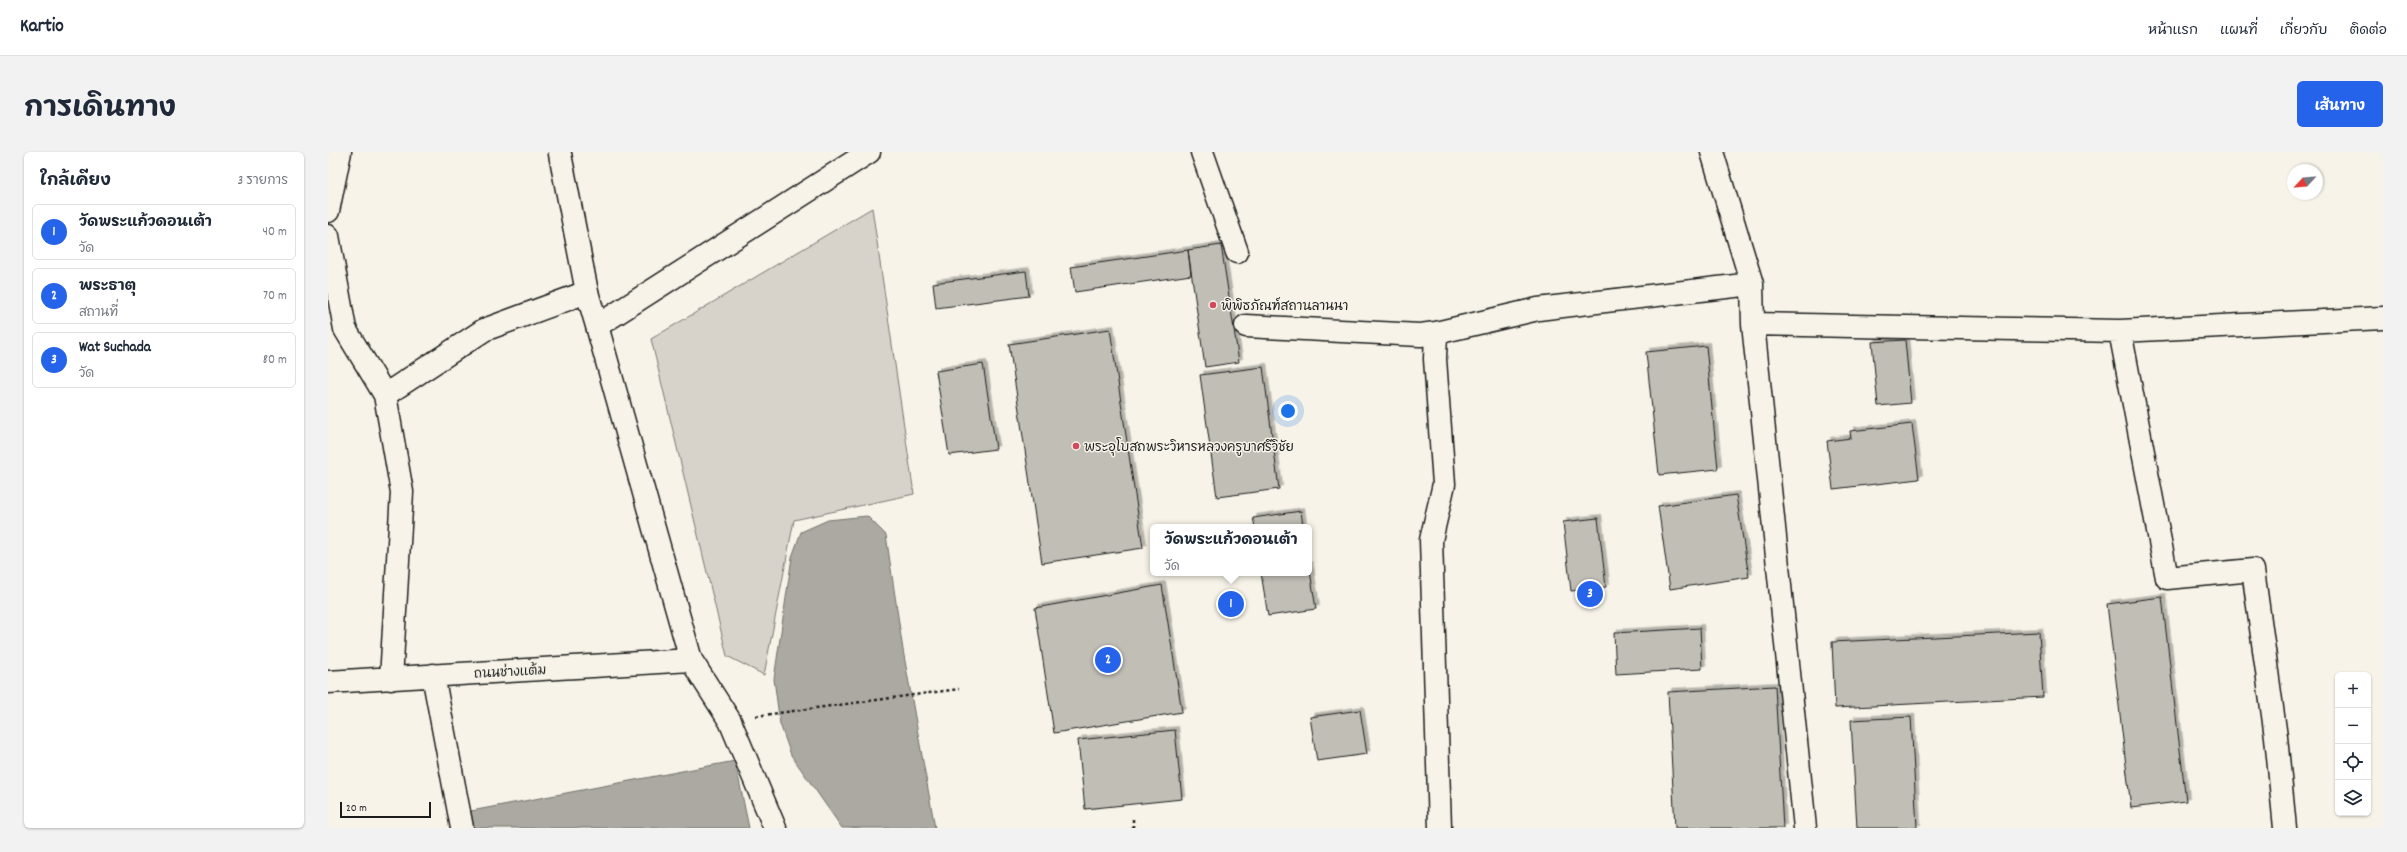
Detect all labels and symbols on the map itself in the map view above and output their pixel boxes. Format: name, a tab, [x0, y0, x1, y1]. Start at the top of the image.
north arrow	[2287, 164, 2323, 200]
place label: พิพิธภัณฑ์สถานลานนา	[1221, 296, 1348, 317]
marker: พิพิธภัณฑ์สถานลานนา	[1208, 300, 1218, 310]
your location	[1278, 401, 1298, 421]
place label: พระอุโบสถพระวิหารหลวงครูบาศรีวิชัย	[1084, 437, 1294, 458]
marker: พระอุโบสถพระวิหารหลวงครูบาศรีวิชัย	[1071, 441, 1081, 451]
pin: 3	[1577, 579, 1603, 609]
pin: 1	[1218, 589, 1244, 619]
pin: 2	[1095, 645, 1121, 675]
street label: ถนนช่างแต้ม	[473, 661, 547, 685]
scale bar	[340, 800, 431, 819]

